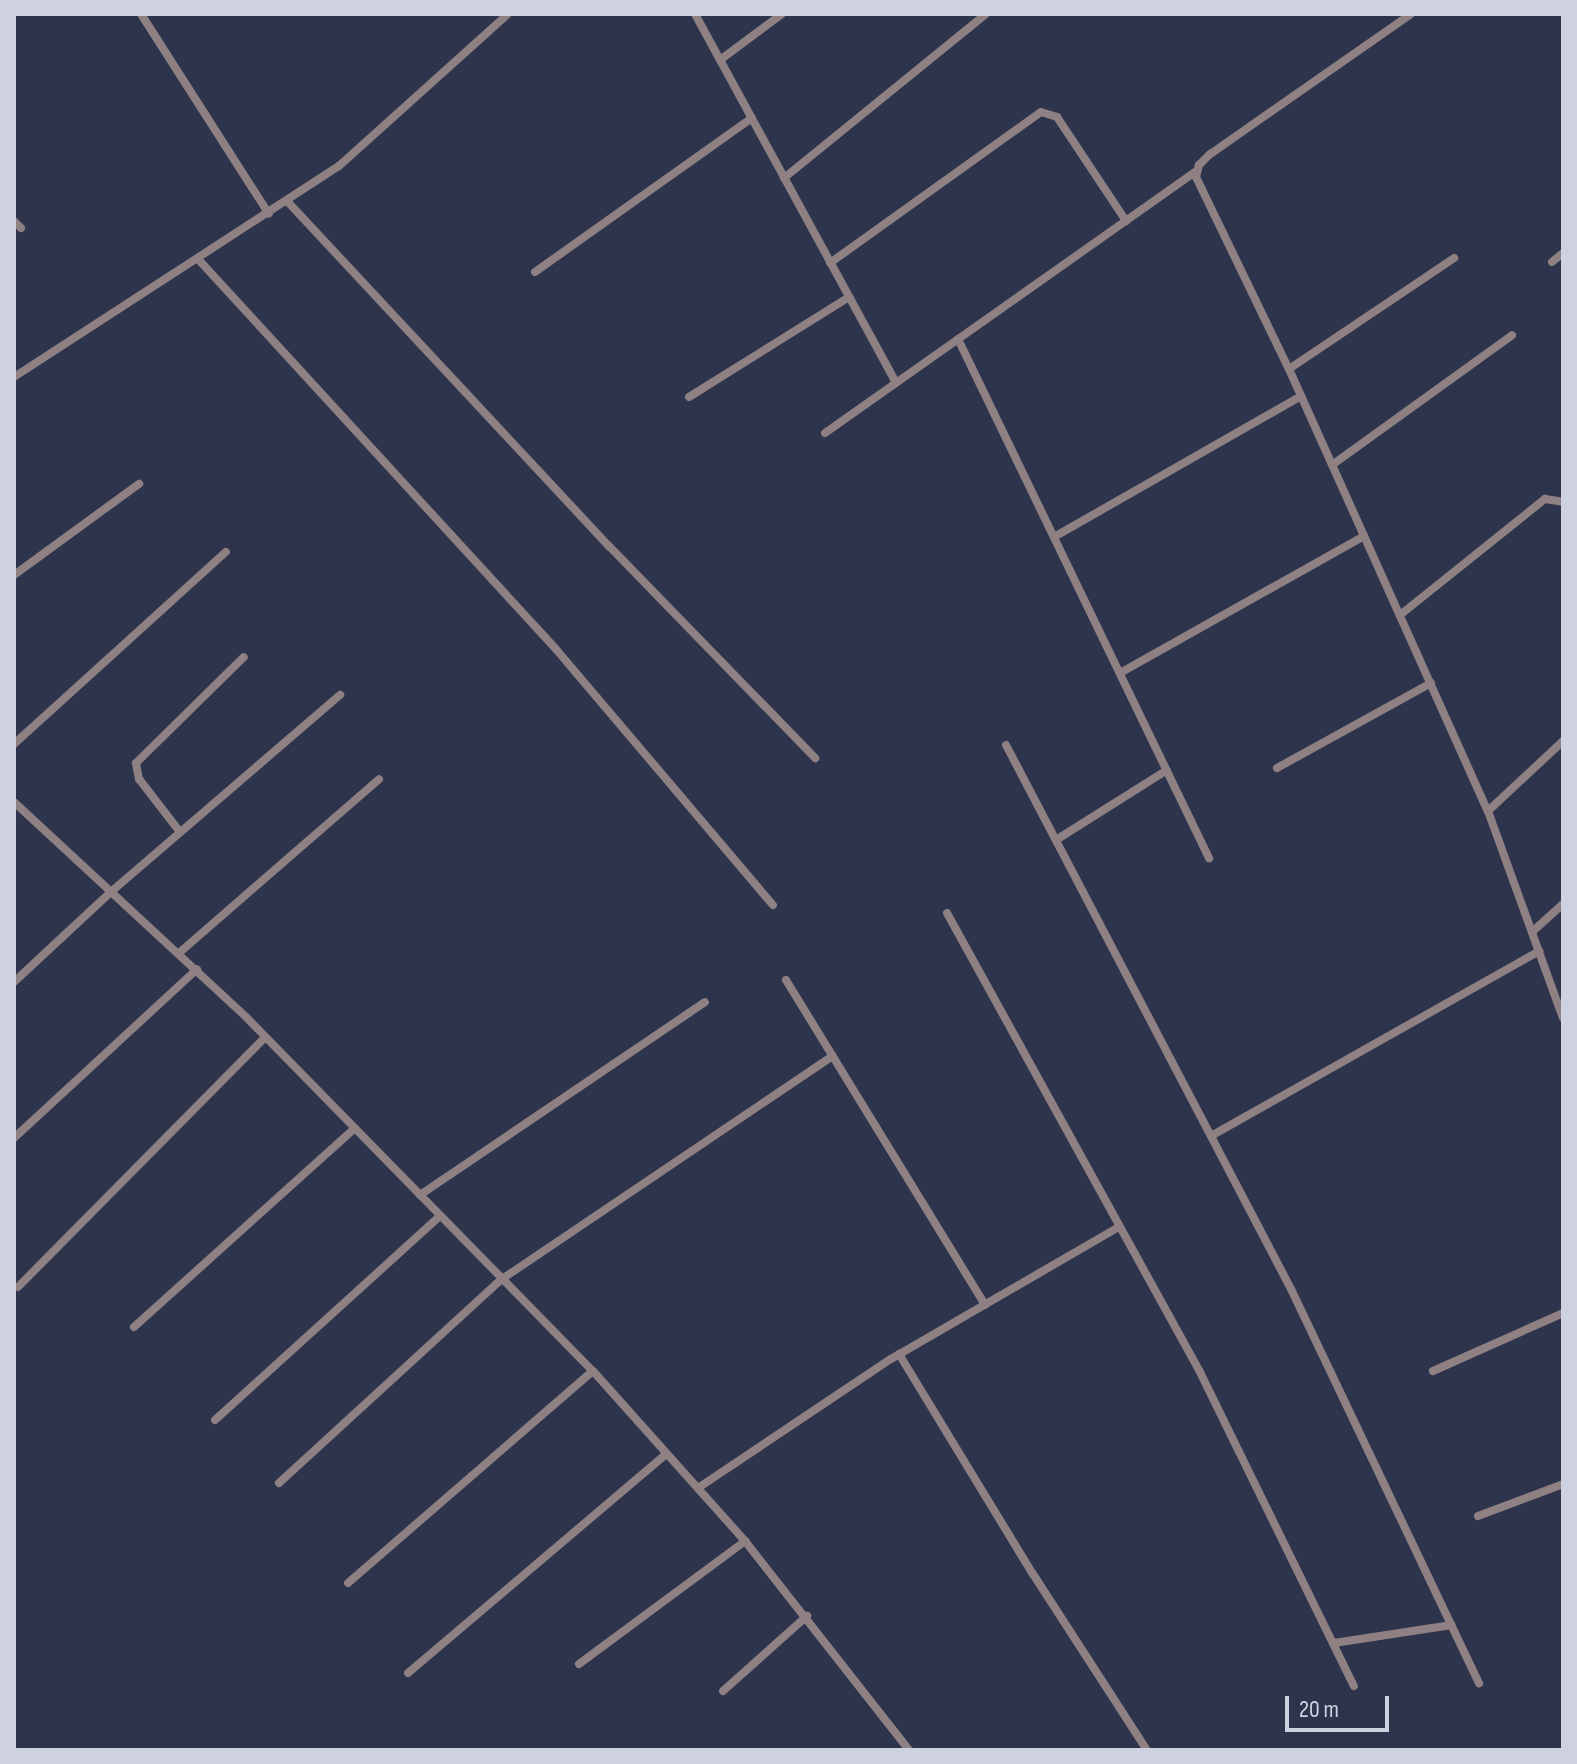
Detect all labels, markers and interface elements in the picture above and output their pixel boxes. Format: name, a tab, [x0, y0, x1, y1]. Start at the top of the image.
scale bar	[1289, 1680, 1393, 1730]
text: 20 m	[1299, 1695, 1339, 1724]

